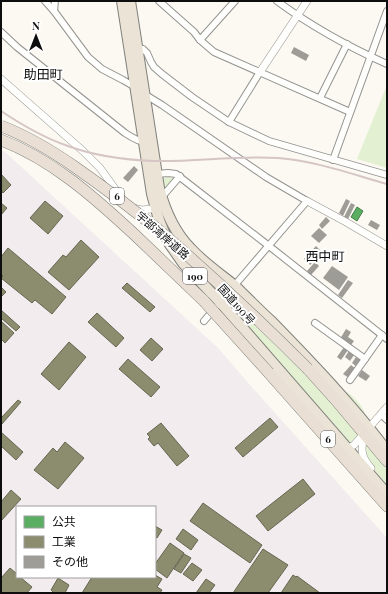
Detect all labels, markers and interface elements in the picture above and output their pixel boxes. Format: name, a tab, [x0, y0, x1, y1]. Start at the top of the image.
north arrow	[16, 16, 56, 56]
text: N	[32, 18, 40, 33]
district label: 助田町	[23, 65, 63, 82]
road number: 6	[110, 188, 124, 204]
street label: 宇部湾岸道路	[133, 208, 193, 262]
district label: 西中町	[305, 247, 345, 264]
road number: 190	[183, 268, 207, 284]
street label: 国道190号	[215, 281, 259, 327]
road number: 6	[321, 431, 335, 447]
legend	[16, 506, 156, 578]
text: 公共	[52, 513, 76, 529]
text: 工業	[52, 533, 76, 549]
text: その他	[52, 553, 88, 569]

